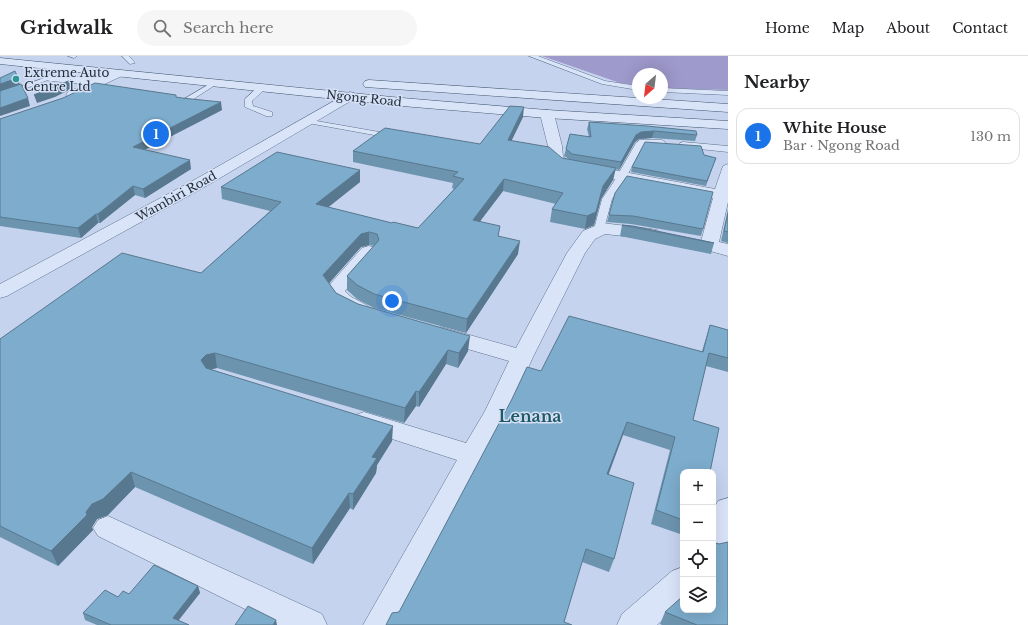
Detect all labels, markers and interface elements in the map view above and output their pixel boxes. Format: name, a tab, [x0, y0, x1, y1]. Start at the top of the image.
search box	[137, 10, 417, 46]
text: Gridwalk	[20, 16, 113, 39]
icon: search	[151, 17, 173, 39]
text: Search here	[183, 18, 274, 37]
text: Home	[765, 19, 810, 37]
text: Map	[832, 19, 864, 37]
text: About	[886, 19, 930, 37]
text: Contact	[952, 19, 1008, 37]
place label: Extreme Auto Centre Ltd	[24, 65, 109, 94]
north arrow	[632, 68, 668, 104]
text: Nearby	[744, 72, 810, 93]
marker: Extreme Auto Centre Ltd	[11, 74, 21, 84]
street label: Ngong Road	[325, 87, 403, 109]
text: White House	[783, 118, 887, 137]
pin: 1	[143, 119, 169, 149]
text: 1	[755, 128, 761, 145]
text: 130 m	[970, 128, 1011, 145]
text: Bar · Ngong Road	[783, 137, 900, 154]
street label: Wambiri Road	[132, 168, 219, 225]
your location	[382, 291, 402, 311]
district label: Lenana	[498, 406, 562, 426]
map controls	[680, 469, 716, 613]
button: +	[680, 469, 716, 505]
button: −	[680, 505, 716, 541]
button: locate	[680, 541, 716, 577]
button: layers	[680, 577, 716, 613]

